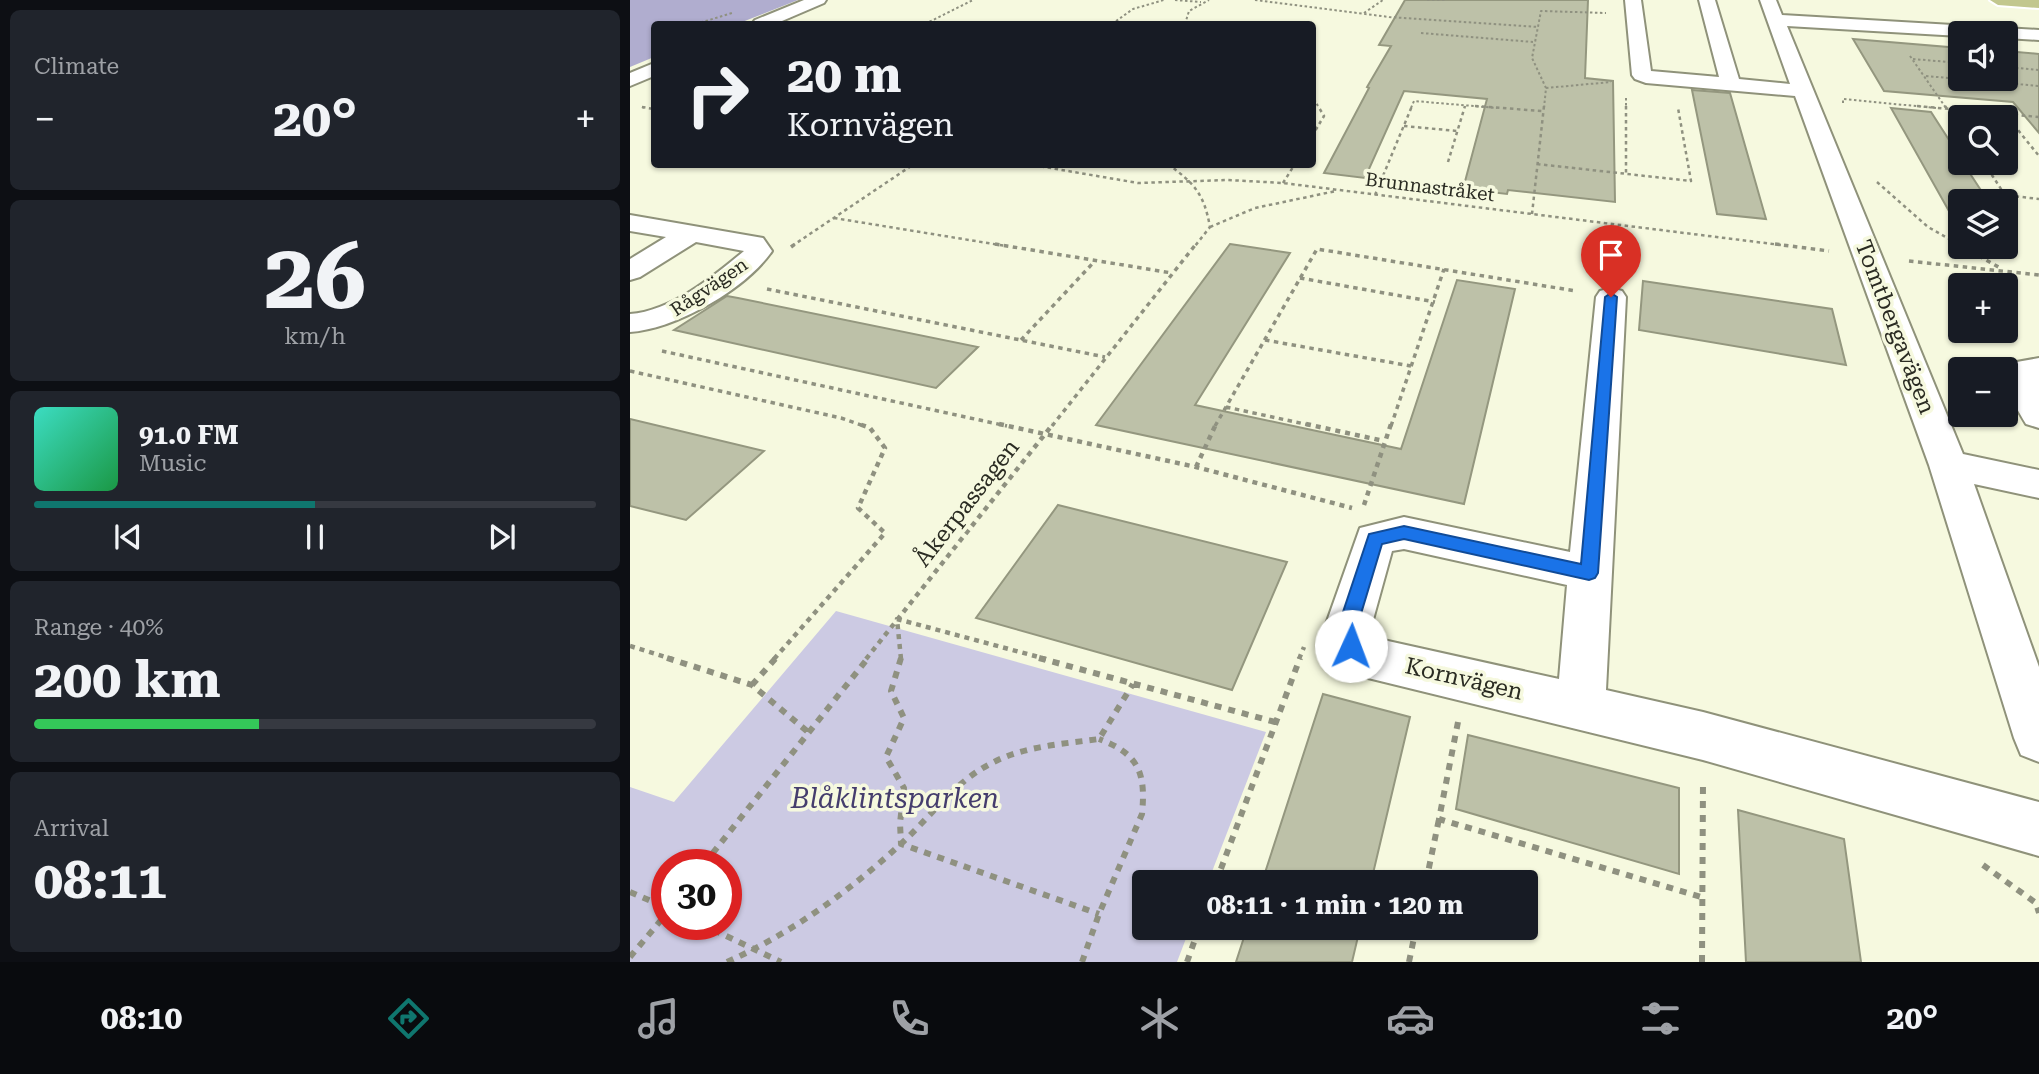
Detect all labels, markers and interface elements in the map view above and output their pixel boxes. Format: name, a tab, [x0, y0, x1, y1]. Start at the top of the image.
map controls	[1948, 21, 2018, 427]
button: sound	[1948, 21, 2018, 91]
text: 20 m	[787, 47, 902, 104]
icon: right	[672, 49, 763, 140]
text: Climate	[34, 53, 119, 80]
text: 20°	[273, 88, 357, 149]
text: −	[34, 97, 55, 141]
text: +	[575, 97, 596, 141]
button: search	[1948, 105, 2018, 175]
text: Kornvägen	[787, 106, 954, 144]
street label: Brunnastråket	[1364, 168, 1496, 206]
button: layers	[1948, 189, 2018, 259]
text: 26	[264, 224, 366, 330]
pin	[1581, 225, 1641, 297]
icon: arrive	[1592, 236, 1630, 274]
street label: Tomtbergavägen	[1849, 236, 1941, 418]
street label: Rågvägen	[666, 253, 752, 321]
button: +	[1948, 273, 2018, 343]
text: km/h	[284, 323, 346, 350]
button: −	[1948, 357, 2018, 427]
text: 91.0 FM	[139, 420, 239, 450]
street label: Åkerpassagen	[908, 433, 1025, 572]
text: Music	[139, 450, 206, 477]
icon: previous	[109, 518, 147, 556]
icon: pause	[296, 518, 334, 556]
icon: next	[483, 518, 521, 556]
position arrow	[1314, 609, 1388, 683]
text: Range · 40%	[34, 614, 163, 641]
text: 200 km	[34, 649, 221, 710]
street label: Kornvägen	[1403, 652, 1526, 706]
park label: Blåklintsparken	[790, 782, 999, 815]
text: Arrival	[34, 815, 109, 842]
speed limit sign: 30	[651, 849, 742, 940]
text: 08:11	[34, 850, 167, 911]
text: 08:11 · 1 min · 120 m	[1207, 890, 1463, 920]
icon: directions	[384, 994, 433, 1043]
icon: music	[634, 994, 683, 1043]
icon: phone	[885, 994, 934, 1043]
icon: climate	[1135, 994, 1184, 1043]
icon: car	[1386, 994, 1435, 1043]
icon: filters	[1636, 994, 1685, 1043]
text: 08:10	[101, 999, 182, 1037]
text: 20°	[1886, 999, 1938, 1037]

